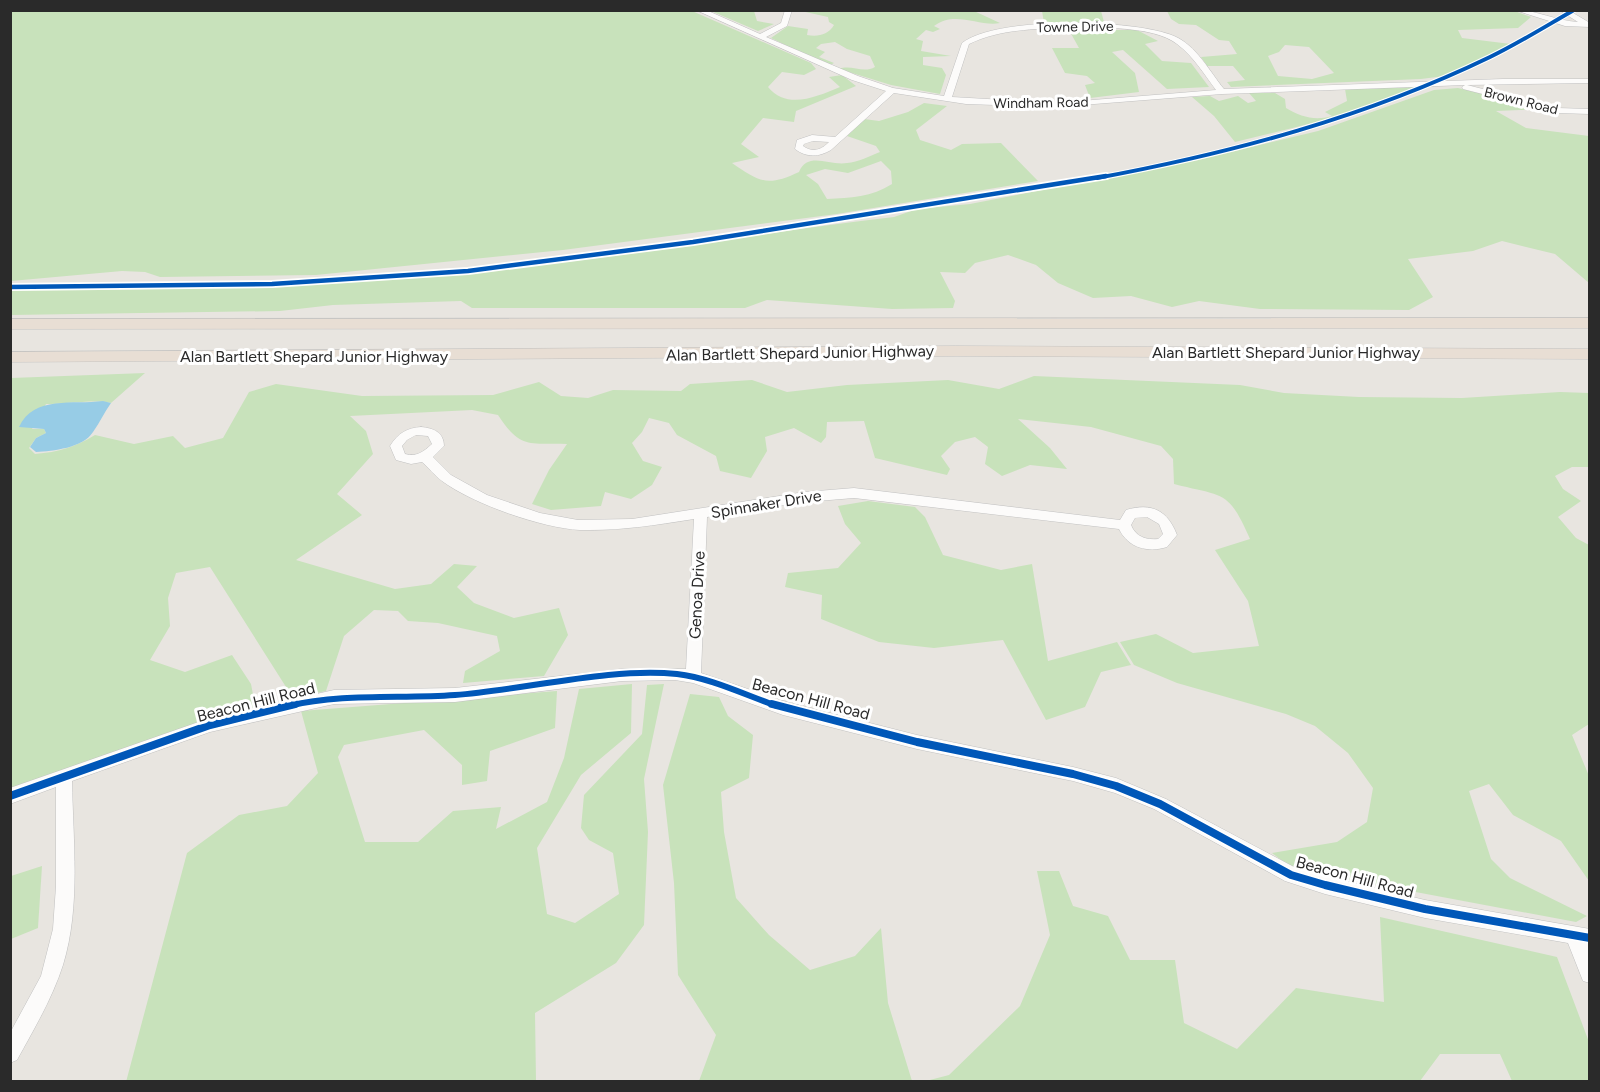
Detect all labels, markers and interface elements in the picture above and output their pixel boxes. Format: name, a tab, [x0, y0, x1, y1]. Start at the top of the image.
street label: Towne Drive	[1036, 18, 1114, 36]
street label: Brown Road	[1482, 84, 1560, 118]
street label: Windham Road	[993, 94, 1089, 112]
street label: Alan Bartlett Shepard Junior Highway	[666, 341, 935, 365]
street label: Alan Bartlett Shepard Junior Highway	[1152, 343, 1421, 362]
street label: Alan Bartlett Shepard Junior Highway	[180, 347, 449, 366]
street label: Spinnaker Drive	[709, 486, 823, 522]
street label: Genoa Drive	[685, 550, 709, 640]
street label: Beacon Hill Road	[750, 674, 872, 724]
street label: Beacon Hill Road	[195, 678, 317, 726]
street label: Beacon Hill Road	[1294, 852, 1416, 902]

